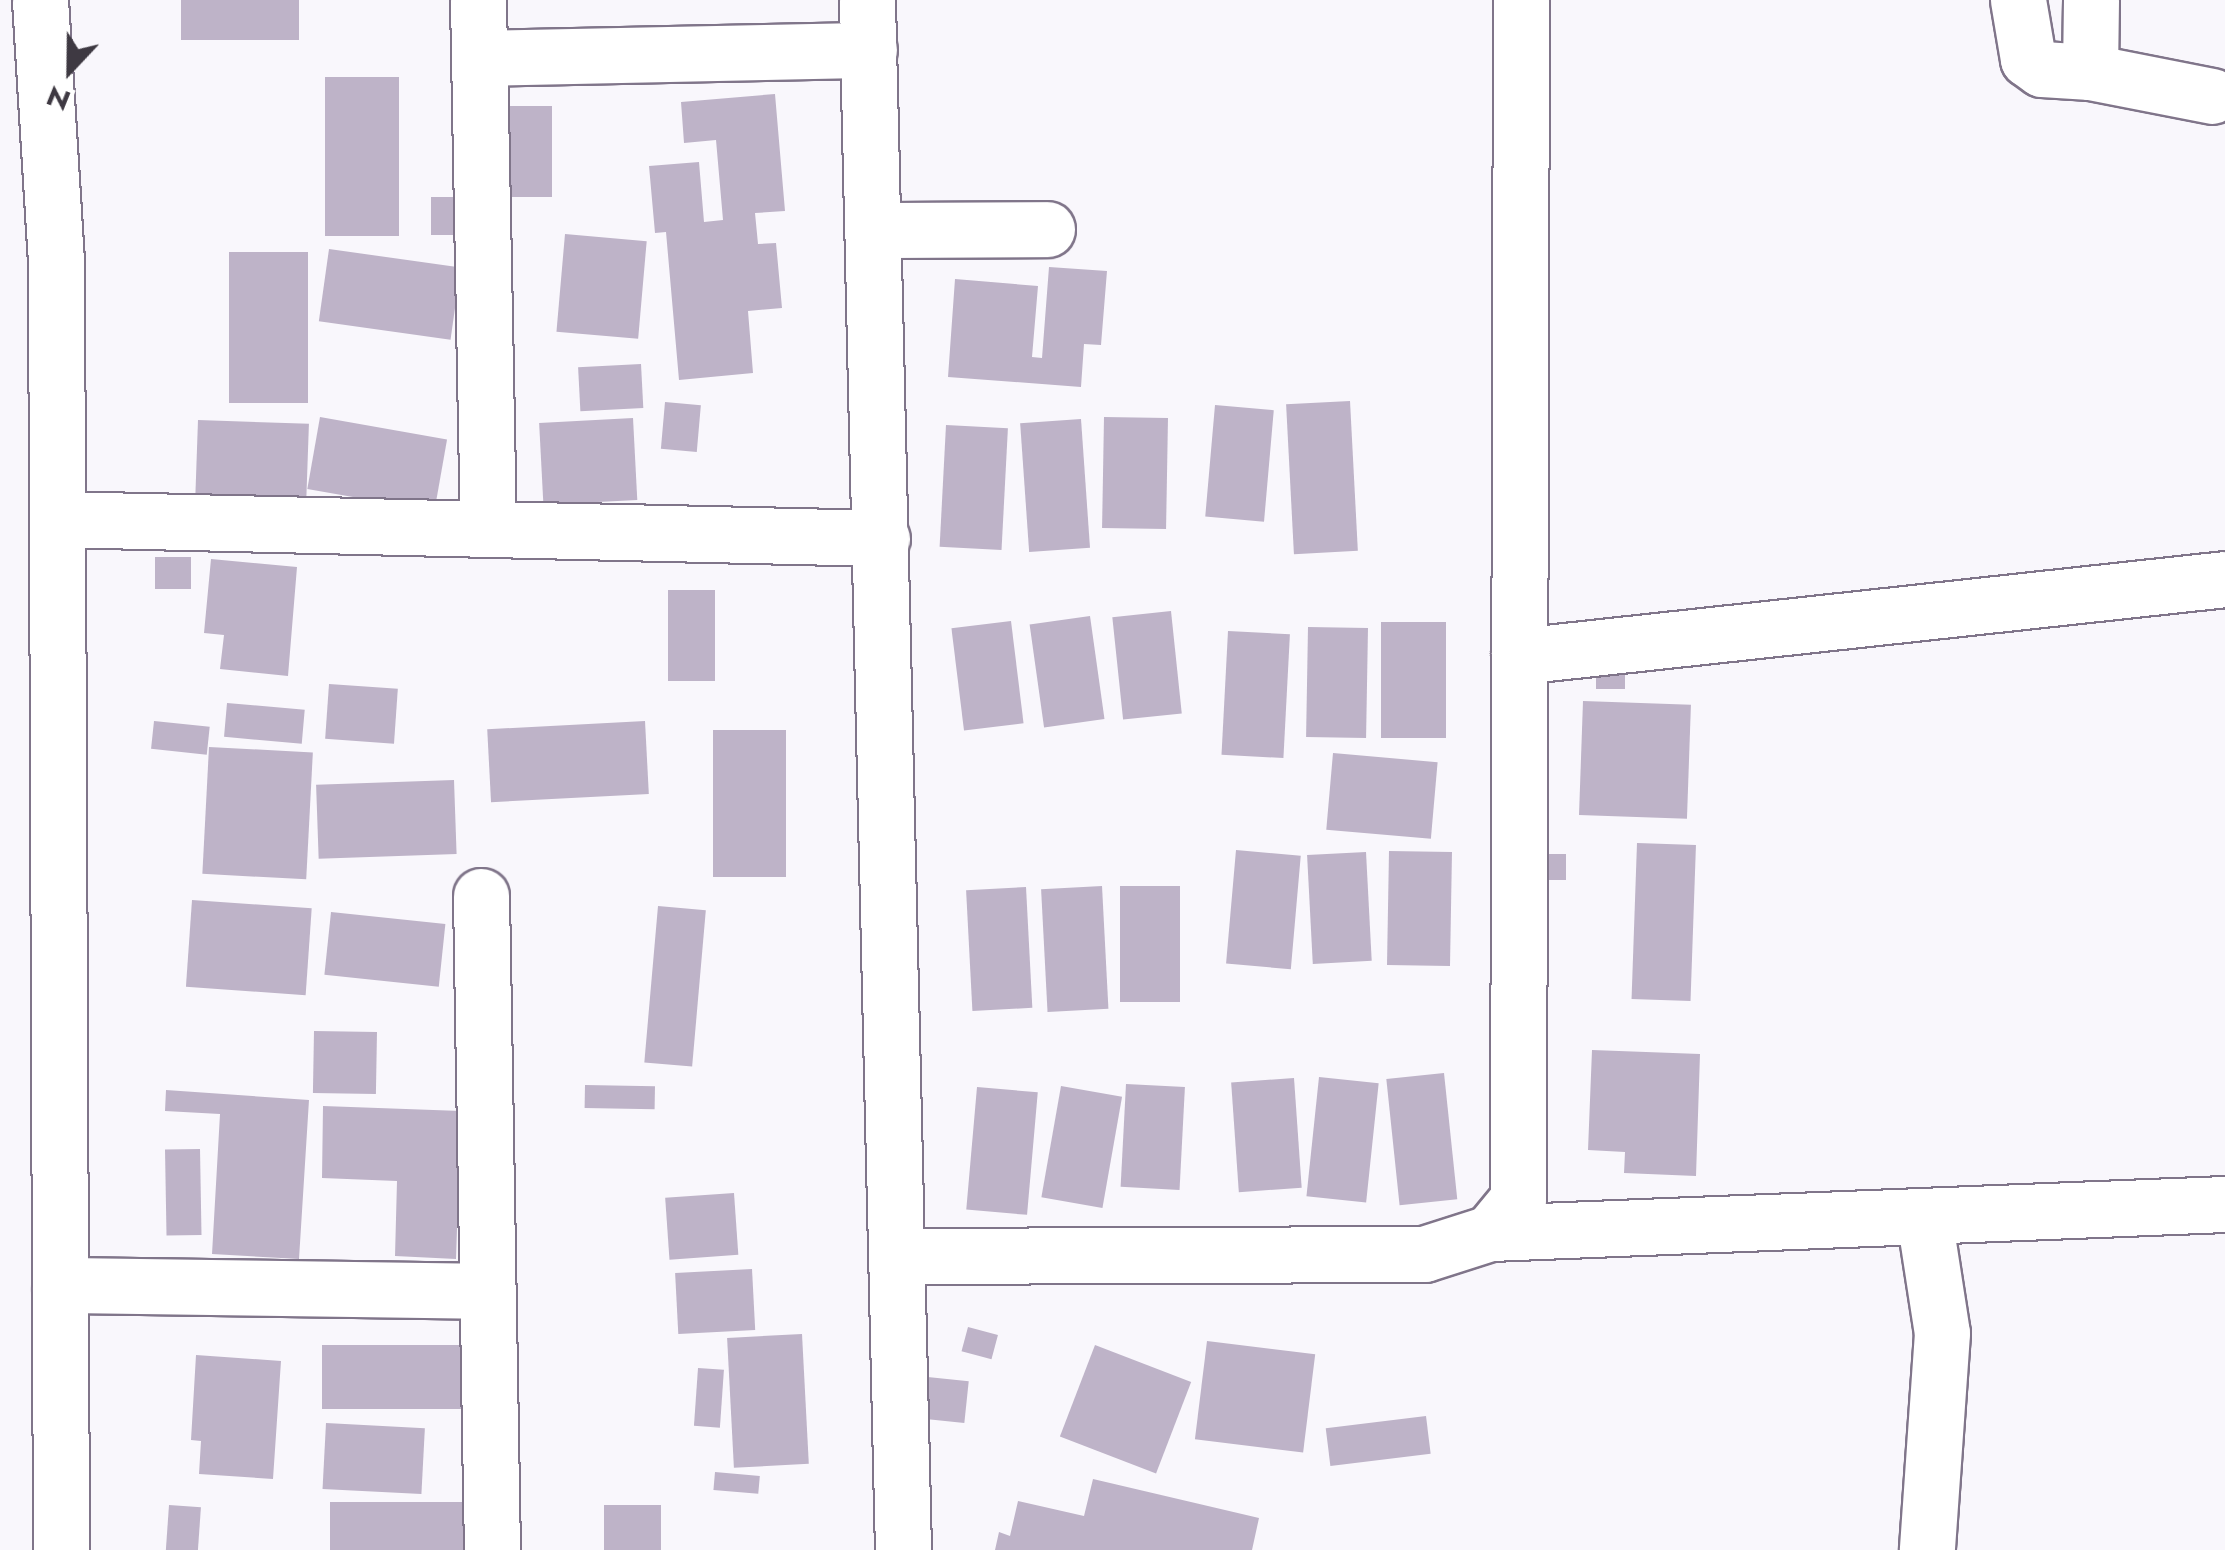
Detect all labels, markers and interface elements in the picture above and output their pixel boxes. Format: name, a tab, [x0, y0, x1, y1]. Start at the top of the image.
north arrow	[20, 20, 120, 120]
text: N	[41, 75, 77, 121]

